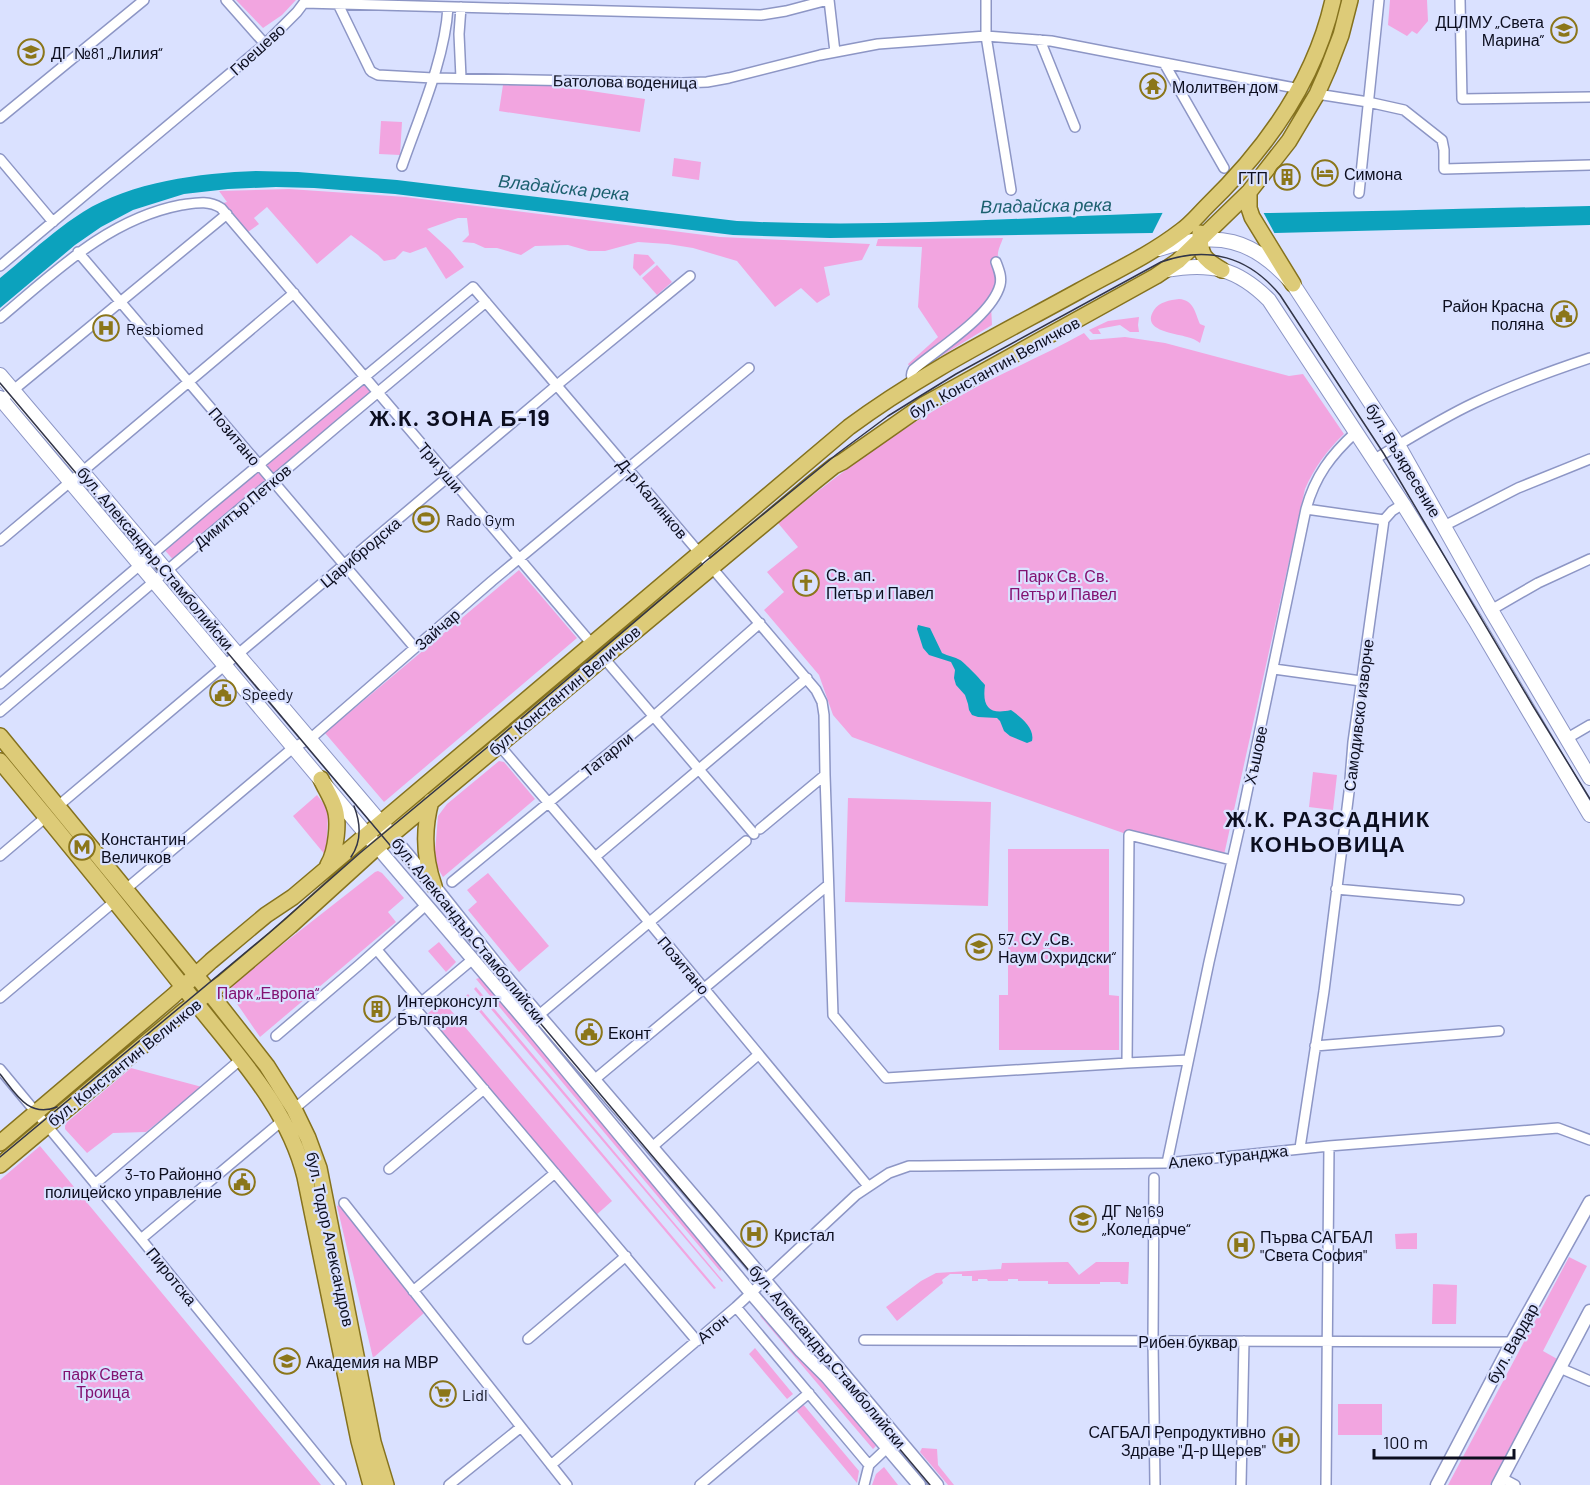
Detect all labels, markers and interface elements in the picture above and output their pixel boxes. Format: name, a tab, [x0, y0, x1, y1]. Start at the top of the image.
place label: ДЦЛМУ „Света Марина”	[1435, 12, 1545, 49]
school or university icon: ДЦЛМУ „Света Марина”	[1549, 15, 1579, 45]
street label: Гюешево	[226, 19, 289, 79]
school or university icon: ДГ №81 „Лилия“	[16, 37, 46, 67]
place label: ДГ №81 „Лилия“	[51, 43, 163, 62]
street label: Батолова воденица	[553, 70, 698, 92]
temple icon: Молитвен дом	[1138, 71, 1168, 101]
place label: Молитвен дом	[1172, 77, 1278, 96]
hotel icon: Симона	[1310, 158, 1340, 188]
building icon: ГТП	[1272, 162, 1302, 192]
place label: Симона	[1344, 164, 1402, 183]
place label: ГТП	[1238, 168, 1268, 187]
water label: Владайска река	[497, 169, 631, 205]
water label: Владайска река	[980, 193, 1112, 217]
place label: Район Красна поляна	[1442, 296, 1544, 333]
public building icon: Район Красна поляна	[1549, 299, 1579, 329]
street label: бул. Константин Величков	[905, 312, 1083, 422]
hospital icon: Resbiomed	[91, 313, 121, 343]
place label: Resbiomed	[126, 319, 204, 338]
street label: бул. Възкресение	[1362, 399, 1446, 521]
street label: Позитано	[205, 403, 265, 469]
district label: Ж.К. ЗОНА Б-19	[368, 404, 551, 430]
street label: Три уши	[415, 438, 467, 496]
street label: Д-р Калинков	[614, 454, 692, 542]
street label: Димитър Петков	[190, 460, 294, 552]
street label: бул. Александър Стамболийски	[74, 462, 238, 654]
sports icon: Rado Gym	[411, 504, 441, 534]
place label: Rado Gym	[446, 510, 515, 529]
street label: Царибродска	[316, 513, 404, 591]
place label: Св. ап. Петър и Павел	[826, 565, 934, 602]
park label: Парк Св. Св. Петър и Павел	[1009, 566, 1117, 603]
church icon: Св. ап. Петър и Павел	[791, 568, 821, 598]
street label: Зайчар	[411, 604, 464, 654]
street label: бул. Константин Величков	[484, 621, 644, 759]
street label: Самодивско изворче	[1339, 638, 1377, 792]
public building icon: Speedy	[208, 678, 238, 708]
place label: Speedy	[242, 684, 294, 703]
street label: Хъшове	[1240, 724, 1271, 786]
street label: Татарли	[578, 728, 636, 780]
district label: Ж.К. РАЗСАДНИК КОНЬОВИЦА	[1224, 805, 1431, 857]
place label: Константин Величков	[101, 829, 186, 866]
metro station icon: Константин Величков	[67, 832, 97, 862]
street label: бул. Александър Стамболийски	[388, 833, 550, 1027]
place label: 57. СУ „Св. Наум Охридски“	[998, 929, 1117, 966]
street label: Позитано	[654, 932, 714, 998]
school or university icon: 57. СУ „Св. Наум Охридски“	[964, 932, 994, 962]
park label: Парк „Европа“	[217, 983, 320, 1002]
place label: Интерконсулт България	[397, 991, 500, 1028]
street label: бул. Константин Величков	[43, 994, 205, 1130]
building icon: Интерконсулт България	[362, 994, 392, 1024]
public building icon: Еконт	[574, 1017, 604, 1047]
place label: Еконт	[608, 1023, 652, 1042]
street label: Алеко Туранджа	[1167, 1140, 1289, 1172]
street label: бул. Тодор Александров	[303, 1150, 359, 1328]
place label: 3-то Районно полицейско управление	[45, 1164, 222, 1201]
public building icon: 3-то Районно полицейско управление	[227, 1167, 257, 1197]
place label: ДГ №169 „Коледарче“	[1102, 1201, 1191, 1238]
school or university icon: ДГ №169 „Коледарче“	[1068, 1204, 1098, 1234]
hospital icon: Кристал	[739, 1219, 769, 1249]
place label: Кристал	[774, 1225, 835, 1244]
place label: Първа САГБАЛ "Света София"	[1260, 1227, 1373, 1264]
hospital icon: Първа САГБАЛ "Света София"	[1226, 1230, 1256, 1260]
street label: Пиротска	[143, 1243, 201, 1309]
street label: бул. Александър Стамболийски	[746, 1260, 910, 1452]
street label: бул. Вардар	[1482, 1300, 1542, 1386]
street label: Атон	[692, 1309, 732, 1347]
street label: Рибен буквар	[1138, 1332, 1238, 1351]
school or university icon: Академия на МВР	[272, 1346, 302, 1376]
place label: Академия на МВР	[306, 1352, 439, 1371]
park label: парк Света Троица	[63, 1364, 144, 1401]
supermarket icon: Lidl	[428, 1379, 458, 1409]
place label: Lidl	[462, 1385, 488, 1404]
place label: САГБАЛ Репродуктивно Здраве "Д-р Щерев"	[1089, 1422, 1266, 1459]
scale bar	[1374, 1422, 1514, 1460]
hospital icon: САГБАЛ Репродуктивно Здраве "Д-р Щерев"	[1271, 1425, 1301, 1455]
text: 100 m	[1383, 1431, 1428, 1453]

